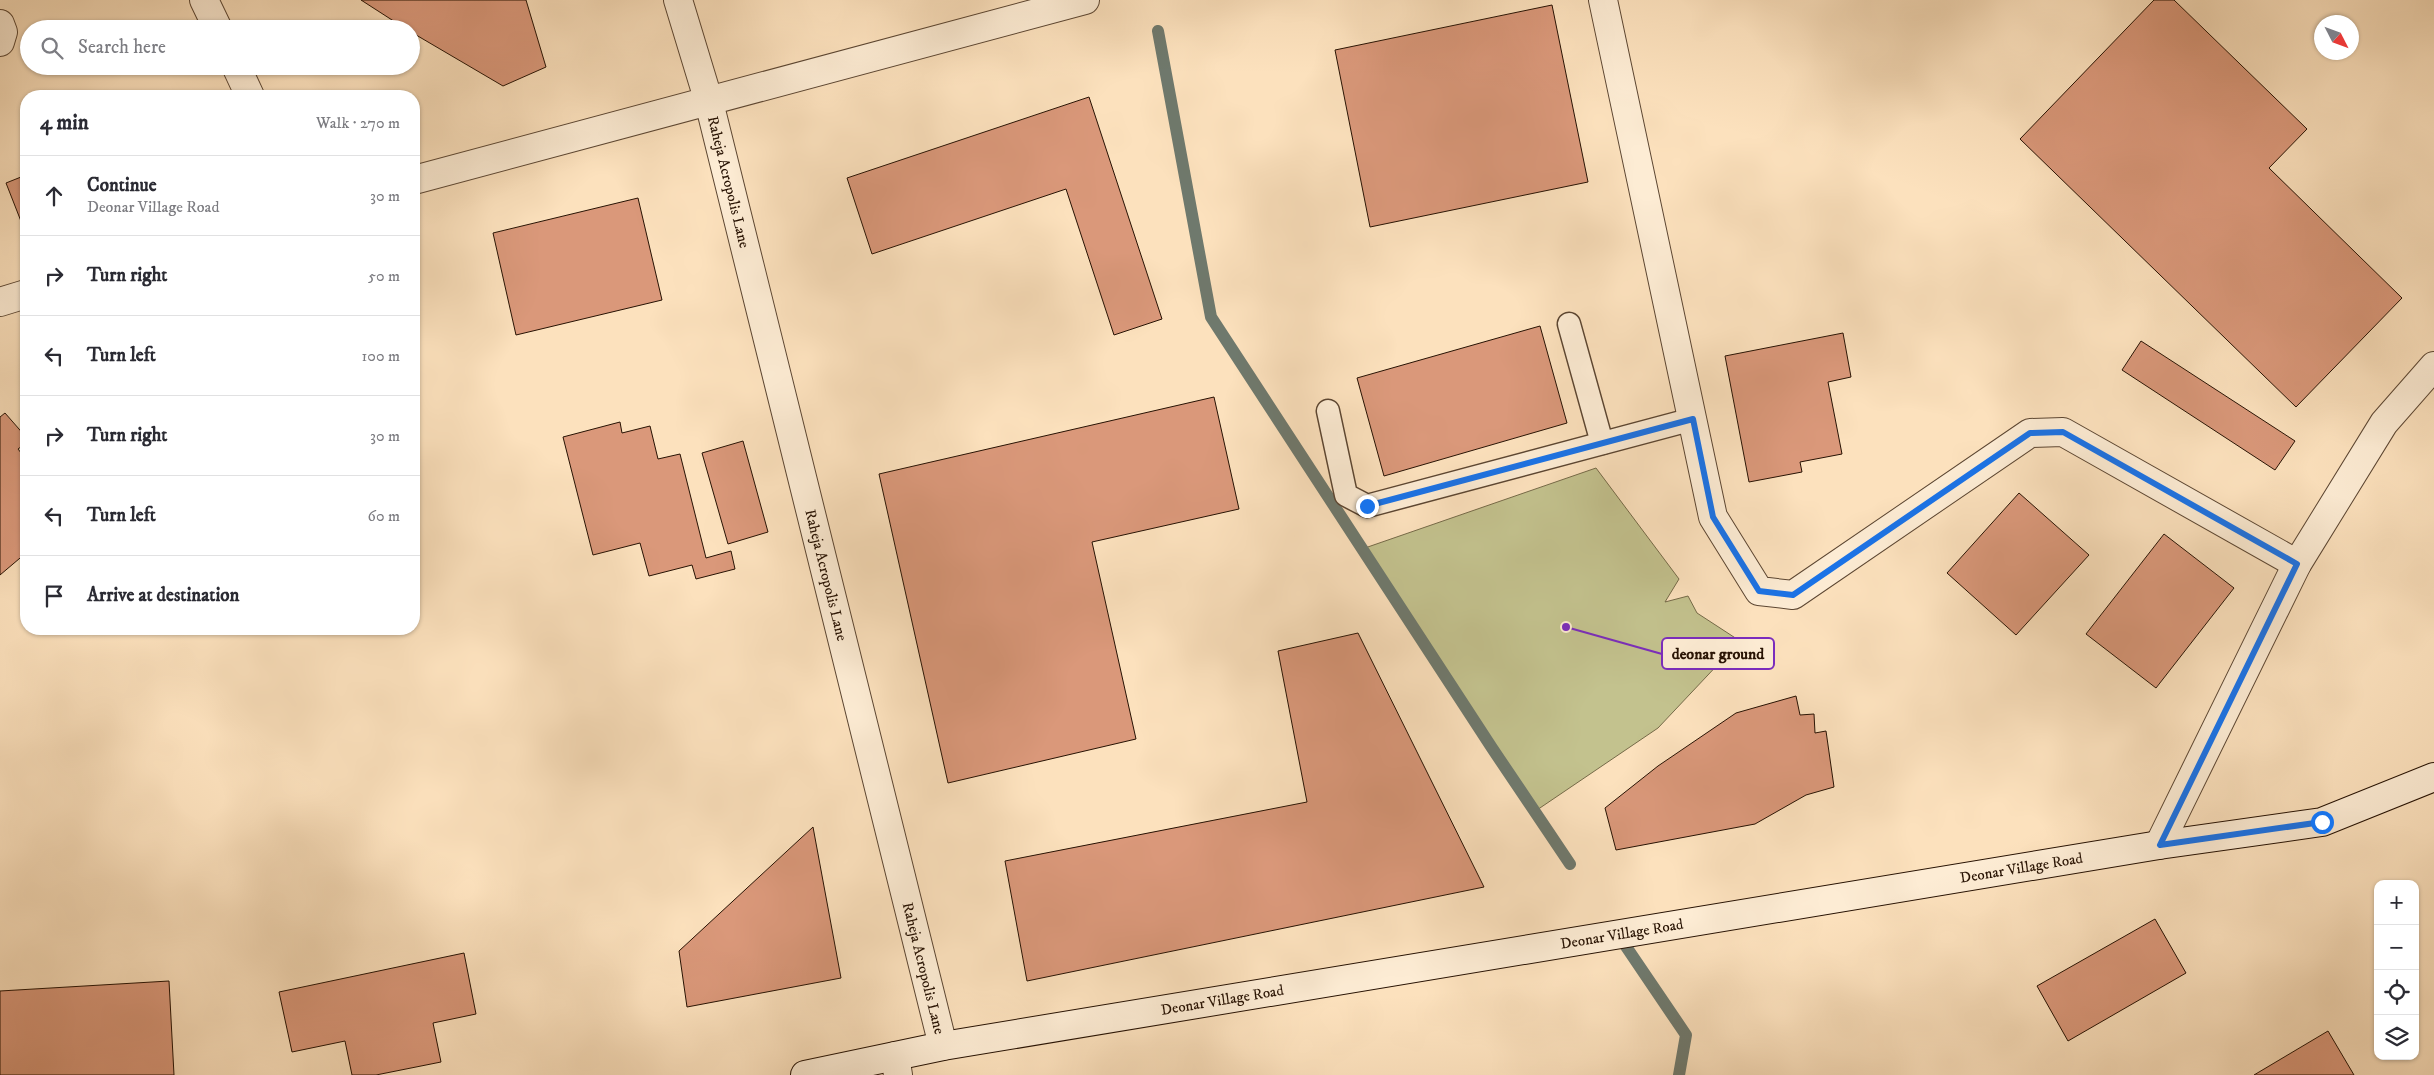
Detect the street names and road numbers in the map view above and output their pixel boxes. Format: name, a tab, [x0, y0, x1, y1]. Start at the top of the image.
street label: Raheja Acropolis Lane	[703, 114, 754, 250]
street label: Raheja Acropolis Lane	[801, 507, 852, 643]
street label: Deonar Village Road	[1959, 848, 2085, 887]
street label: Raheja Acropolis Lane	[898, 900, 949, 1036]
street label: Deonar Village Road	[1559, 914, 1685, 953]
street label: Deonar Village Road	[1159, 980, 1286, 1019]

